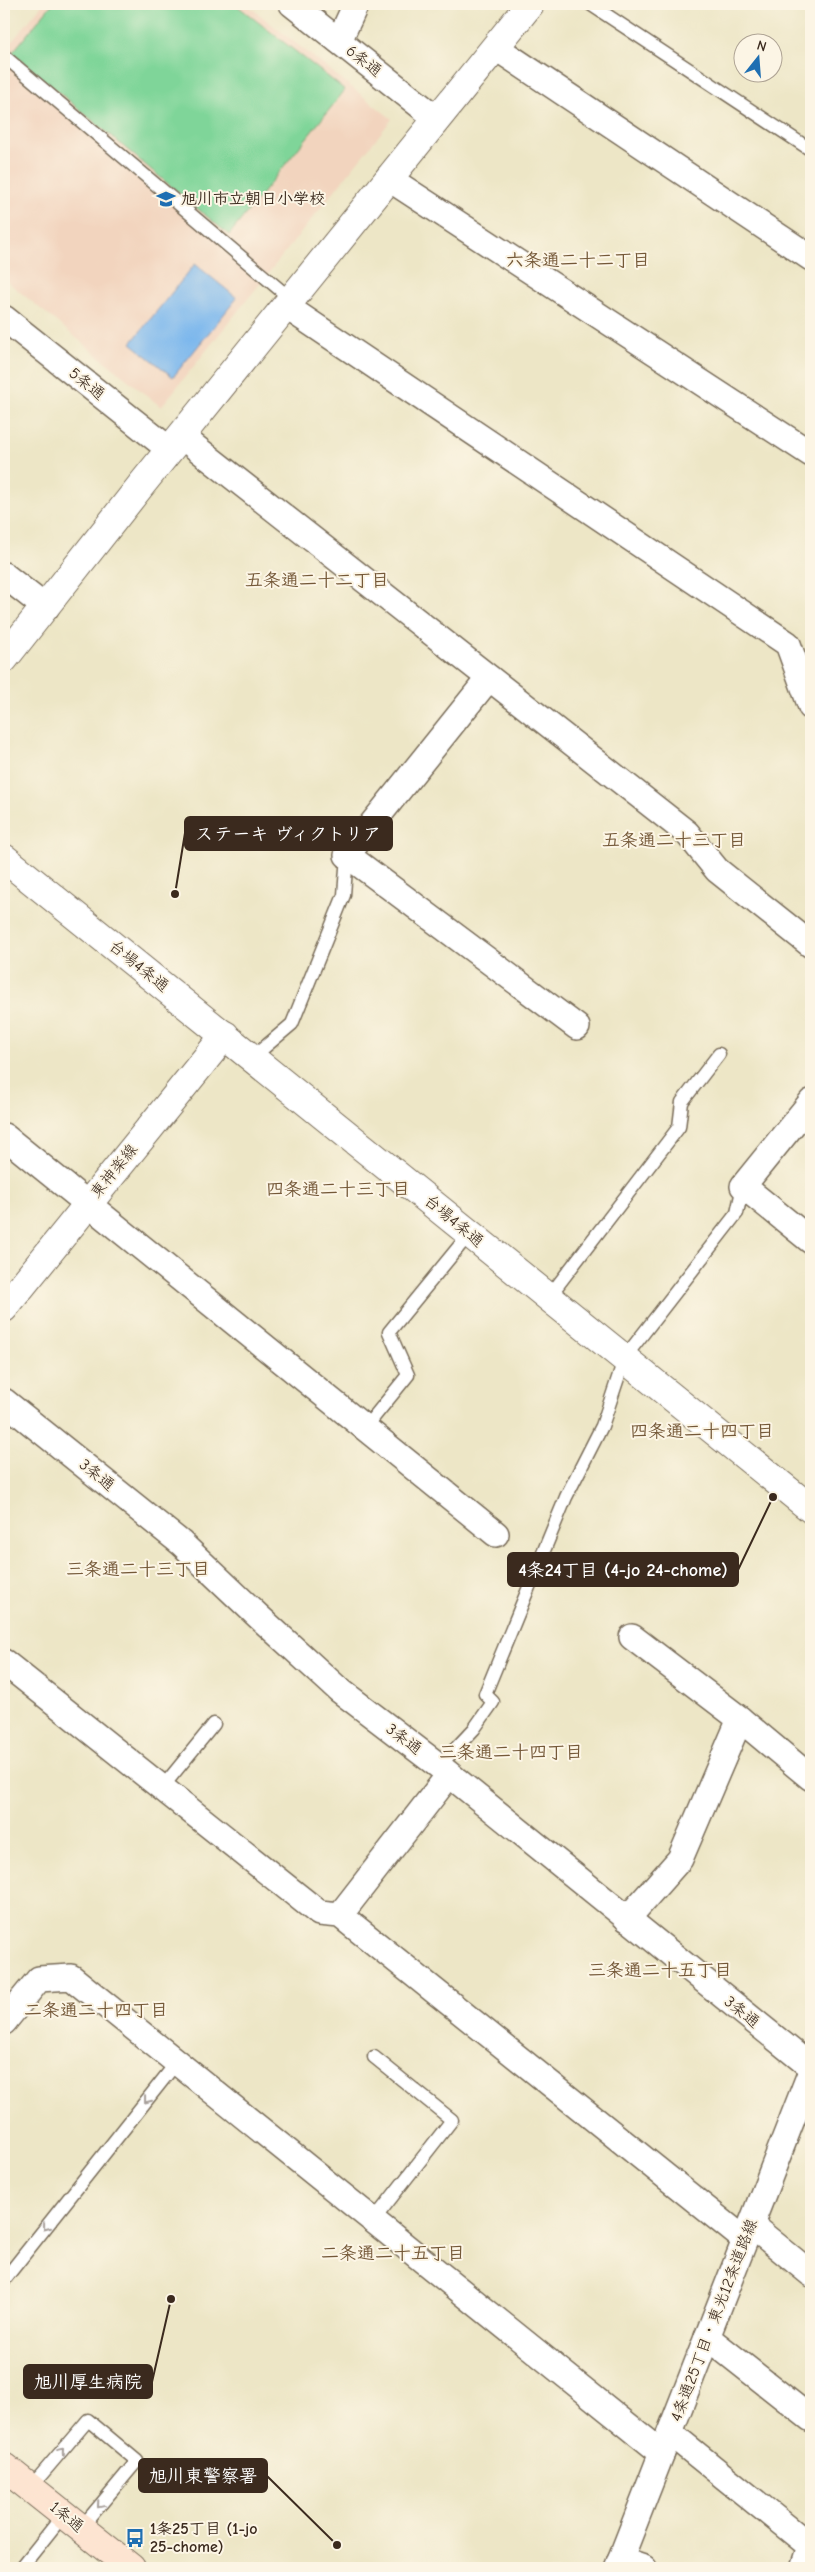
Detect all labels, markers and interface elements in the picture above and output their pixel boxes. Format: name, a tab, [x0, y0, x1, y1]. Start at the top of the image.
north arrow	[732, 32, 782, 82]
text: N	[755, 37, 769, 56]
street label: 6条通	[342, 41, 386, 81]
school or university icon: 旭川市立朝日小学校	[155, 188, 177, 210]
place label: 旭川市立朝日小学校	[181, 190, 325, 208]
district label: 六条通二十二丁目	[506, 250, 650, 271]
street label: 5条通	[66, 364, 108, 404]
district label: 五条通二十二丁目	[245, 570, 389, 591]
callout: ステーキ ヴィクトリア	[185, 817, 392, 850]
text: ステーキ ヴィクトリア	[195, 824, 381, 845]
district label: 五条通二十三丁目	[602, 830, 746, 851]
street label: 台場4条通	[105, 936, 173, 996]
street label: 東神楽線	[87, 1140, 141, 1202]
district label: 四条通二十三丁目	[266, 1179, 410, 1200]
street label: 台場4条通	[421, 1191, 487, 1251]
district label: 四条通二十四丁目	[630, 1421, 774, 1442]
street label: 3条通	[76, 1455, 118, 1495]
callout: 4条24丁目 (4-jo 24-chome)	[508, 1553, 738, 1586]
district label: 三条通二十三丁目	[66, 1559, 210, 1580]
text: 4条24丁目 (4-jo 24-chome)	[518, 1560, 728, 1581]
street label: 3条通	[383, 1720, 425, 1758]
district label: 三条通二十四丁目	[439, 1742, 583, 1763]
district label: 三条通二十五丁目	[588, 1960, 732, 1981]
street label: 3条通	[721, 1992, 763, 2032]
district label: 二条通二十四丁目	[24, 2000, 168, 2021]
one-way arrow	[144, 2094, 152, 2103]
street label: 4条通25丁目・東光12条道路線	[667, 2216, 761, 2424]
one-way arrow	[43, 2221, 51, 2230]
district label: 二条通二十五丁目	[321, 2243, 465, 2264]
callout: 旭川厚生病院	[24, 2365, 152, 2398]
text: 旭川厚生病院	[34, 2372, 142, 2393]
one-way arrow	[56, 2447, 65, 2456]
callout: 旭川東警察署	[139, 2459, 267, 2492]
text: 旭川東警察署	[149, 2466, 257, 2487]
street label: 1条通	[46, 2498, 88, 2536]
one-way arrow	[97, 2499, 105, 2508]
place label: 1条25丁目 (1-jo 25-chome)	[150, 2520, 257, 2556]
bus stop icon: 1条25丁目 (1-jo 25-chome)	[124, 2527, 146, 2549]

